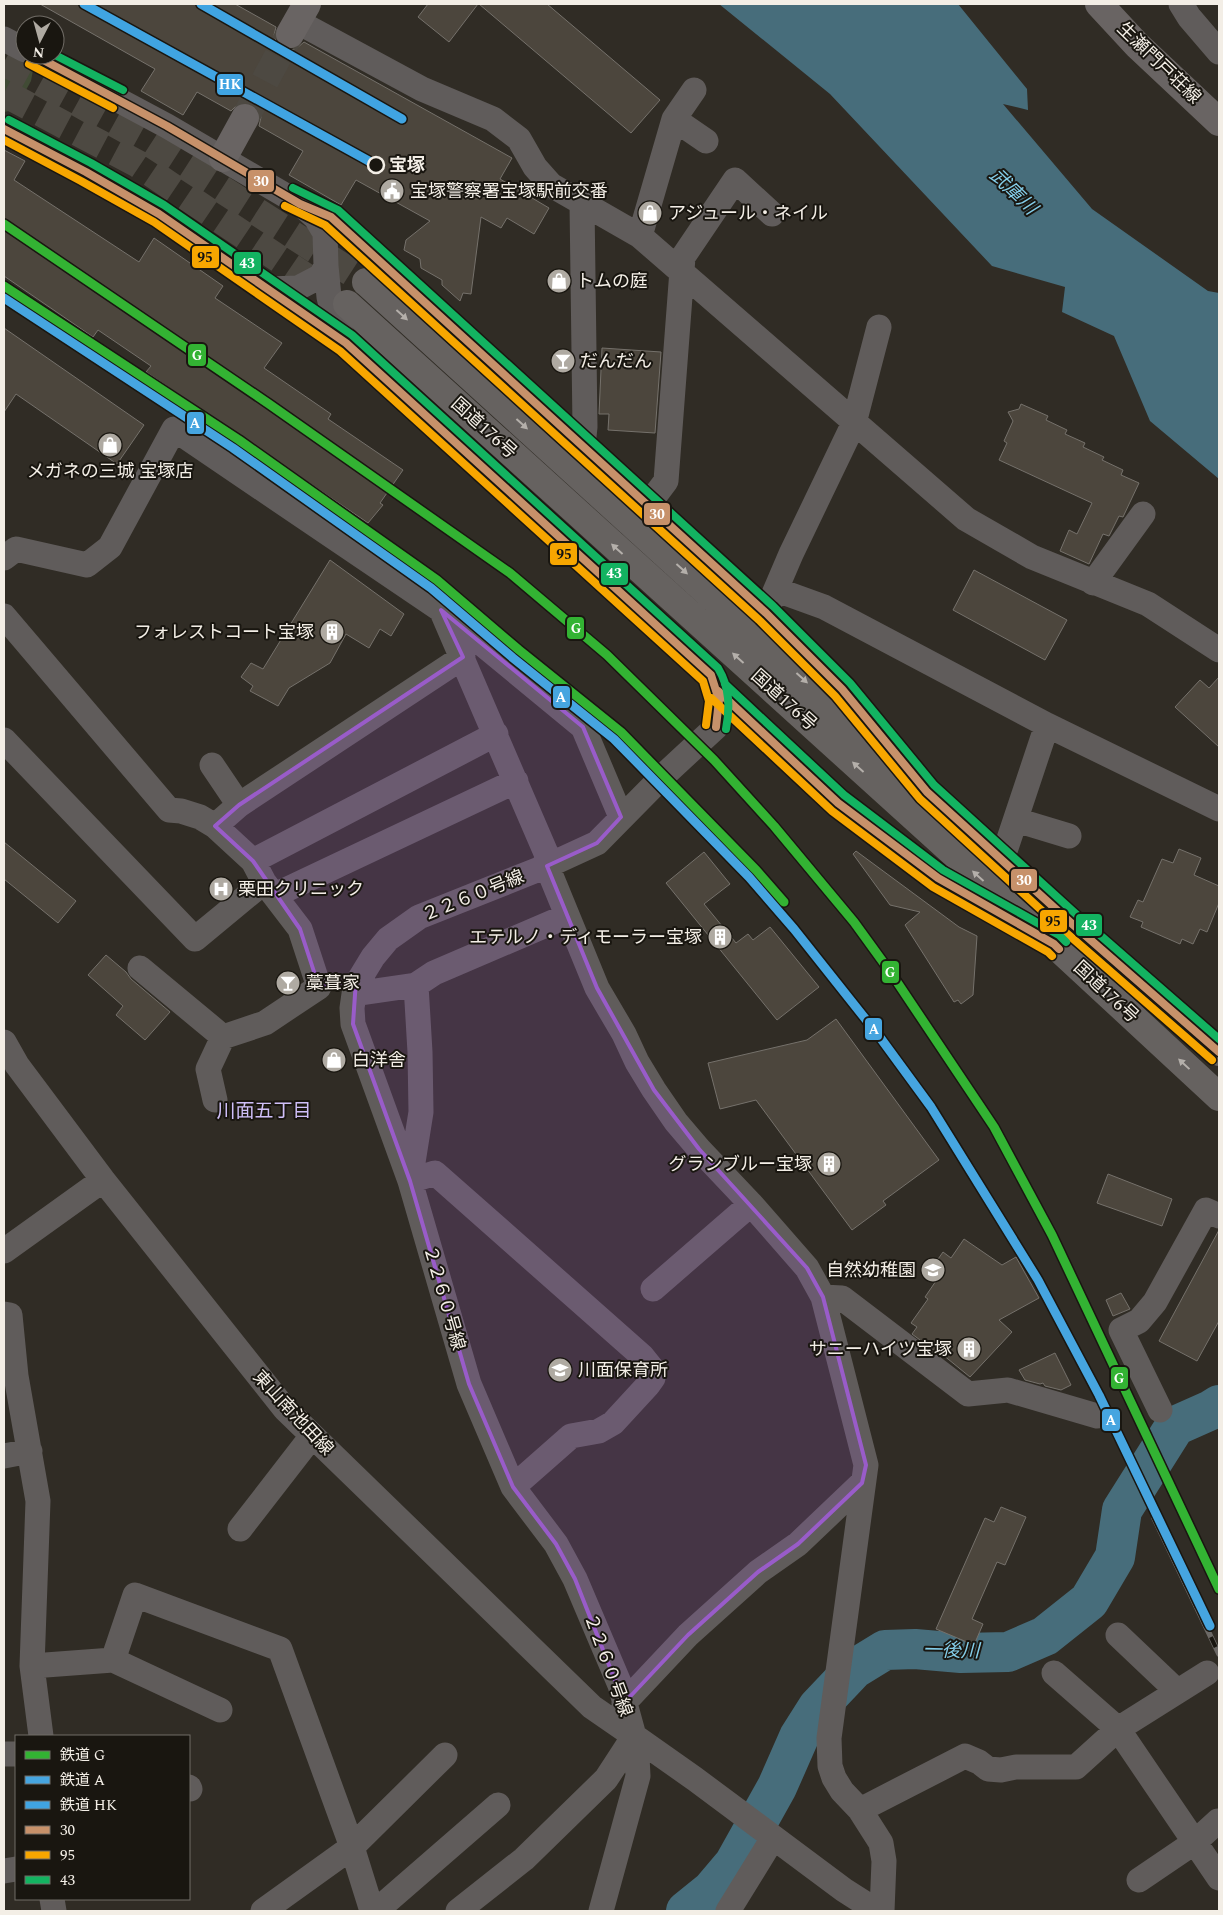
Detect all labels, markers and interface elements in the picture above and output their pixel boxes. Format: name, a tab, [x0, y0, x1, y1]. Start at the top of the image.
north arrow	[15, 15, 65, 65]
street label: 生瀬門戸荘線	[1111, 16, 1207, 110]
text: N	[32, 41, 45, 63]
line badge: HK	[216, 73, 244, 96]
text: HK	[219, 74, 241, 95]
place label: 宝塚	[389, 152, 425, 179]
marker: 宝塚	[367, 156, 385, 174]
water label: 武庫川	[982, 162, 1045, 224]
line badge: 30	[247, 169, 275, 193]
text: 30	[253, 171, 269, 192]
public building icon: 宝塚警察署宝塚駅前交番	[379, 178, 405, 204]
place label: 宝塚警察署宝塚駅前交番	[410, 178, 608, 205]
shop icon: アジュール・ネイル	[637, 200, 663, 226]
place label: アジュール・ネイル	[668, 200, 828, 227]
line badge: 95	[191, 245, 220, 269]
text: 95	[197, 247, 213, 268]
line badge: 43	[233, 251, 262, 275]
text: 43	[239, 253, 255, 274]
shop icon: トムの庭	[546, 268, 572, 294]
place label: トムの庭	[576, 268, 648, 295]
one-way arrow	[396, 309, 408, 321]
line badge: G	[187, 343, 207, 367]
text: G	[192, 345, 203, 366]
bar icon: だんだん	[550, 348, 576, 374]
place label: だんだん	[580, 348, 652, 375]
street label: 国道176号	[445, 391, 523, 465]
line badge: A	[186, 411, 205, 435]
text: A	[190, 413, 201, 434]
one-way arrow	[516, 419, 529, 430]
shop icon: メガネの三城 宝塚店	[97, 432, 123, 458]
place label: メガネの三城 宝塚店	[27, 458, 193, 485]
line badge: 30	[643, 502, 671, 526]
text: 30	[649, 504, 665, 525]
line badge: 95	[549, 542, 578, 566]
one-way arrow	[612, 543, 624, 555]
text: 95	[556, 544, 572, 565]
line badge: 43	[600, 562, 629, 586]
text: 43	[606, 563, 622, 584]
one-way arrow	[675, 563, 687, 575]
line badge: G	[566, 616, 585, 640]
text: G	[571, 618, 582, 639]
place label: フォレストコート宝塚	[134, 619, 314, 646]
building icon: フォレストコート宝塚	[319, 619, 345, 645]
one-way arrow	[732, 652, 744, 664]
street label: 国道176号	[745, 663, 823, 737]
one-way arrow	[795, 672, 807, 684]
line badge: A	[552, 685, 571, 709]
text: A	[556, 687, 567, 708]
one-way arrow	[852, 761, 864, 773]
street label: ２２６０号線	[418, 863, 528, 929]
line badge: 30	[1010, 868, 1038, 892]
one-way arrow	[973, 870, 985, 882]
text: 30	[1016, 870, 1032, 891]
hospital icon: 栗田クリニック	[208, 876, 234, 902]
place label: 栗田クリニック	[238, 876, 364, 903]
line badge: 95	[1039, 909, 1068, 933]
text: 95	[1045, 911, 1061, 932]
line badge: 43	[1075, 913, 1103, 937]
text: 43	[1081, 915, 1097, 936]
place label: エテルノ・ディモーラー宝塚	[469, 924, 702, 951]
building icon: エテルノ・ディモーラー宝塚	[707, 924, 733, 950]
street label: 国道176号	[1067, 955, 1145, 1029]
line badge: G	[881, 960, 900, 984]
text: G	[885, 962, 896, 983]
bar icon: 藁葺家	[275, 970, 301, 996]
place label: 藁葺家	[306, 970, 360, 997]
line badge: A	[864, 1017, 883, 1041]
text: A	[869, 1019, 880, 1040]
shop icon: 白洋舎	[321, 1047, 347, 1073]
place label: 白洋舎	[352, 1047, 406, 1074]
one-way arrow	[1178, 1058, 1190, 1070]
district label: 川面五丁目	[216, 1097, 312, 1126]
place label: グランブルー宝塚	[669, 1151, 812, 1178]
building icon: グランブルー宝塚	[816, 1151, 842, 1177]
street label: ２２６０号線	[416, 1242, 472, 1354]
place label: 自然幼稚園	[826, 1257, 916, 1284]
school or university icon: 自然幼稚園	[920, 1257, 946, 1283]
place label: サニーハイツ宝塚	[809, 1336, 952, 1363]
building icon: サニーハイツ宝塚	[956, 1336, 982, 1362]
school or university icon: 川面保育所	[547, 1357, 573, 1383]
place label: 川面保育所	[578, 1357, 668, 1384]
street label: 東山南池田線	[246, 1364, 340, 1462]
line badge: G	[1110, 1366, 1129, 1390]
text: G	[1114, 1368, 1125, 1389]
line badge: A	[1101, 1408, 1121, 1432]
text: A	[1106, 1410, 1117, 1431]
street label: ２２６０号線	[577, 1610, 639, 1720]
water label: 一後川	[922, 1636, 982, 1666]
legend	[15, 1735, 190, 1900]
text: 鉄道 G	[60, 1744, 105, 1767]
text: 鉄道 A	[60, 1769, 105, 1792]
text: 鉄道 HK	[60, 1794, 117, 1817]
text: 30	[60, 1819, 75, 1842]
text: 95	[60, 1844, 75, 1867]
text: 43	[60, 1869, 76, 1892]

